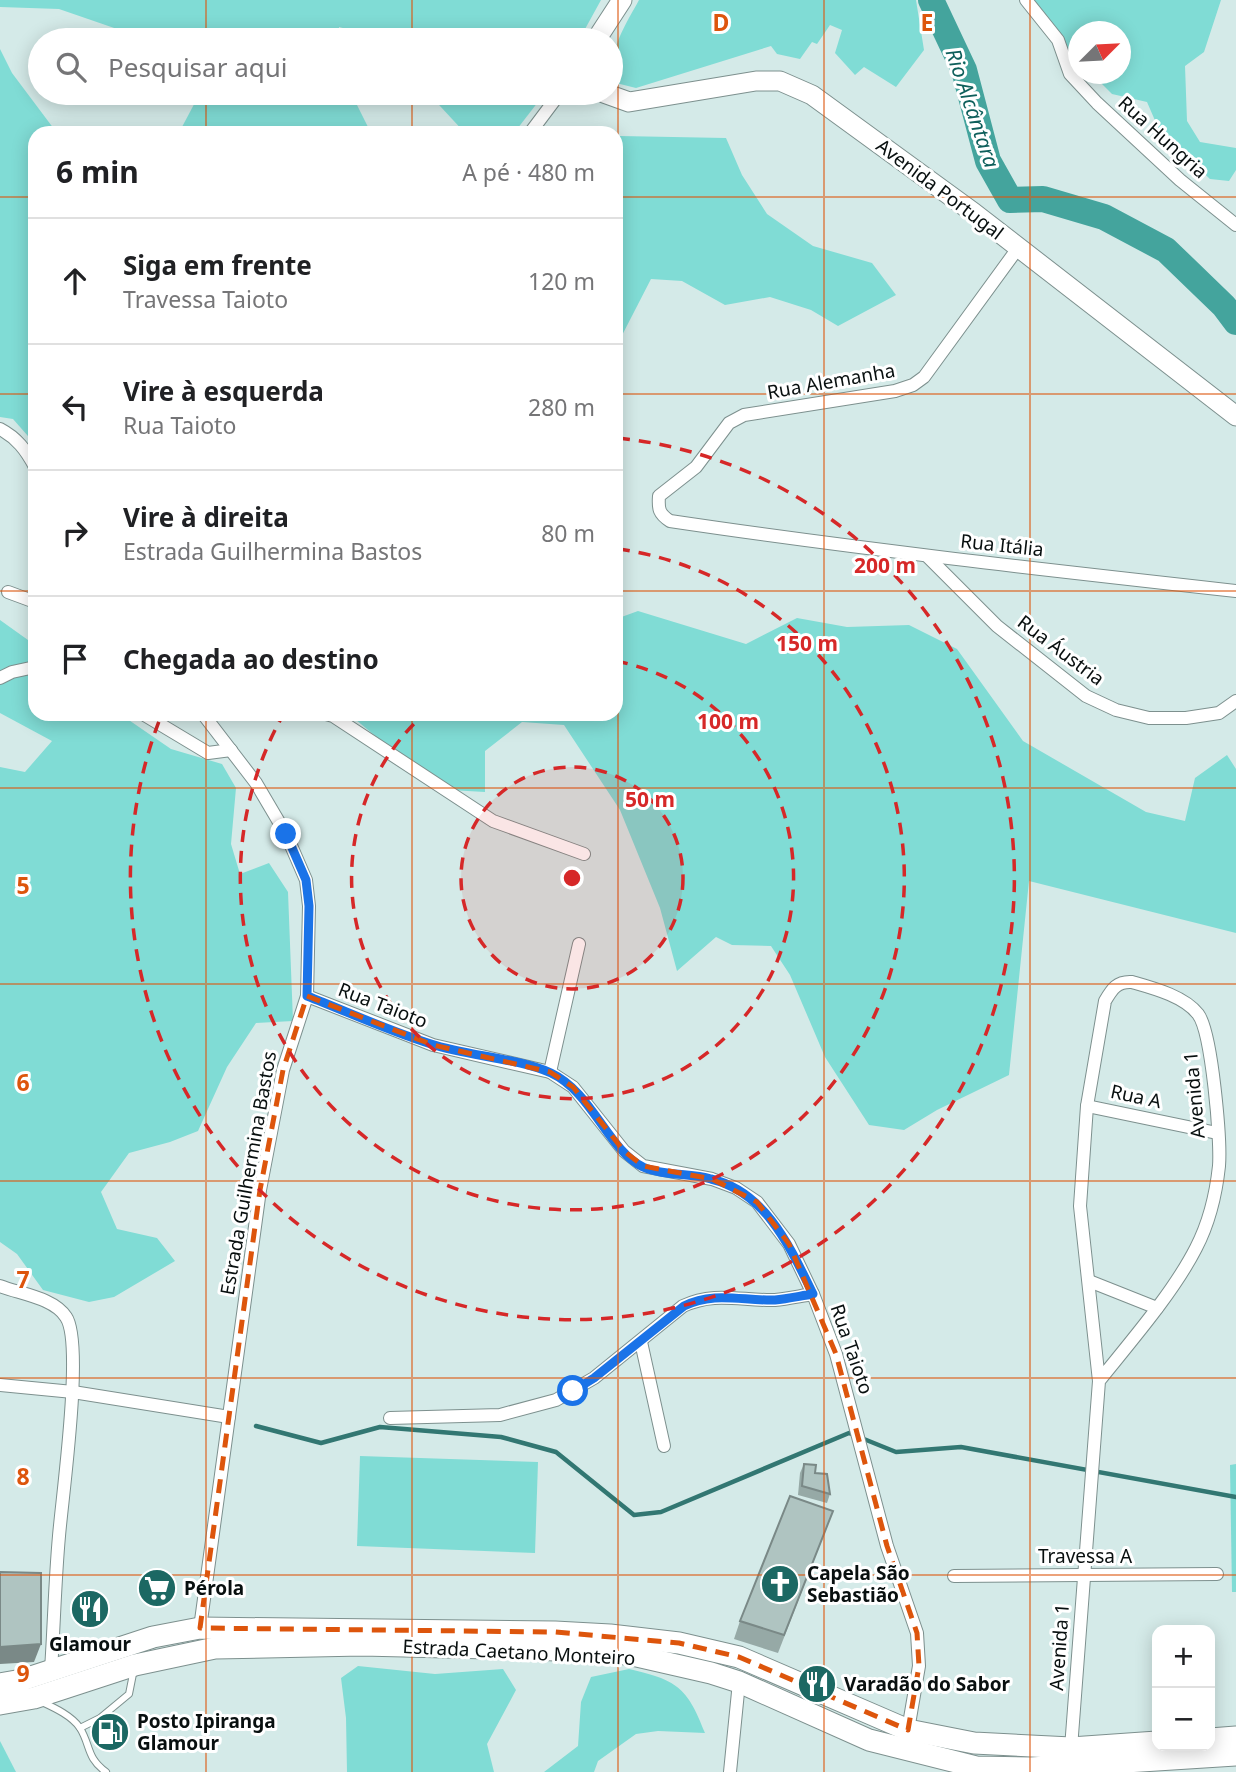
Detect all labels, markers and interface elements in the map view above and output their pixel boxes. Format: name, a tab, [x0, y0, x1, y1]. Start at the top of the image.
text: D	[713, 6, 729, 38]
text: E	[921, 6, 933, 38]
north arrow	[1068, 21, 1131, 84]
search box	[28, 28, 623, 105]
water label: Rio Alcântara	[940, 45, 1006, 171]
icon: search	[52, 48, 90, 86]
text: Pesquisar aqui	[108, 49, 288, 85]
street label: Rua Hungria	[1113, 90, 1213, 184]
street label: Avenida Portugal	[871, 133, 1009, 245]
text: 6 min	[56, 151, 139, 192]
text: A pé · 480 m	[462, 156, 595, 188]
text: Siga em frente	[123, 247, 312, 283]
icon: ahead	[56, 262, 94, 300]
text: 120 m	[528, 265, 595, 297]
text: Travessa Taioto	[123, 283, 288, 315]
street label: Rua Alemanha	[765, 357, 897, 405]
text: Vire à esquerda	[123, 373, 324, 409]
icon: left	[56, 388, 94, 426]
text: 280 m	[528, 391, 595, 423]
text: Rua Taioto	[123, 409, 236, 441]
text: Vire à direita	[123, 499, 289, 535]
icon: right	[56, 514, 94, 552]
text: 80 m	[541, 517, 595, 549]
street label: Rua Itália	[959, 528, 1045, 562]
text: Estrada Guilhermina Bastos	[123, 535, 422, 567]
text: 200 m	[854, 551, 916, 579]
street label: Rua Áustria	[1012, 609, 1110, 691]
text: 150 m	[776, 629, 838, 657]
icon: arrive	[56, 640, 94, 678]
text: Chegada ao destino	[123, 641, 379, 677]
text: 100 m	[697, 707, 759, 735]
text: 50 m	[625, 785, 675, 813]
route end	[270, 818, 301, 849]
centre of rings	[560, 866, 584, 890]
text: 5	[16, 869, 30, 901]
street label: Rua Taioto	[335, 976, 431, 1034]
street label: Estrada Guilhermina Bastos	[214, 1049, 282, 1297]
street label: Avenida 1	[1177, 1050, 1211, 1140]
text: 6	[16, 1066, 30, 1098]
street label: Rua A	[1108, 1078, 1165, 1114]
text: 7	[16, 1263, 30, 1295]
street label: Rua Taioto	[824, 1301, 880, 1397]
route start	[557, 1375, 588, 1406]
text: 8	[16, 1460, 30, 1492]
street label: Travessa A	[1038, 1543, 1133, 1569]
place label: Capela São Sebastião	[807, 1560, 910, 1608]
church icon: Capela São Sebastião	[759, 1563, 801, 1605]
supermarket icon: Pérola	[136, 1567, 178, 1609]
place label: Pérola	[184, 1575, 244, 1601]
restaurant icon: Glamour	[69, 1588, 111, 1630]
street label: Avenida 1	[1043, 1603, 1075, 1691]
map controls	[1152, 1625, 1215, 1751]
button: +	[1152, 1625, 1215, 1688]
place label: Glamour	[49, 1631, 132, 1657]
street label: Estrada Caetano Monteiro	[402, 1633, 636, 1671]
text: 9	[16, 1657, 30, 1689]
restaurant icon: Varadão do Sabor	[796, 1663, 838, 1705]
place label: Varadão do Sabor	[844, 1671, 1011, 1697]
button: −	[1152, 1688, 1215, 1751]
place label: Posto Ipiranga Glamour	[137, 1708, 276, 1756]
fuel station icon: Posto Ipiranga Glamour	[89, 1711, 131, 1753]

